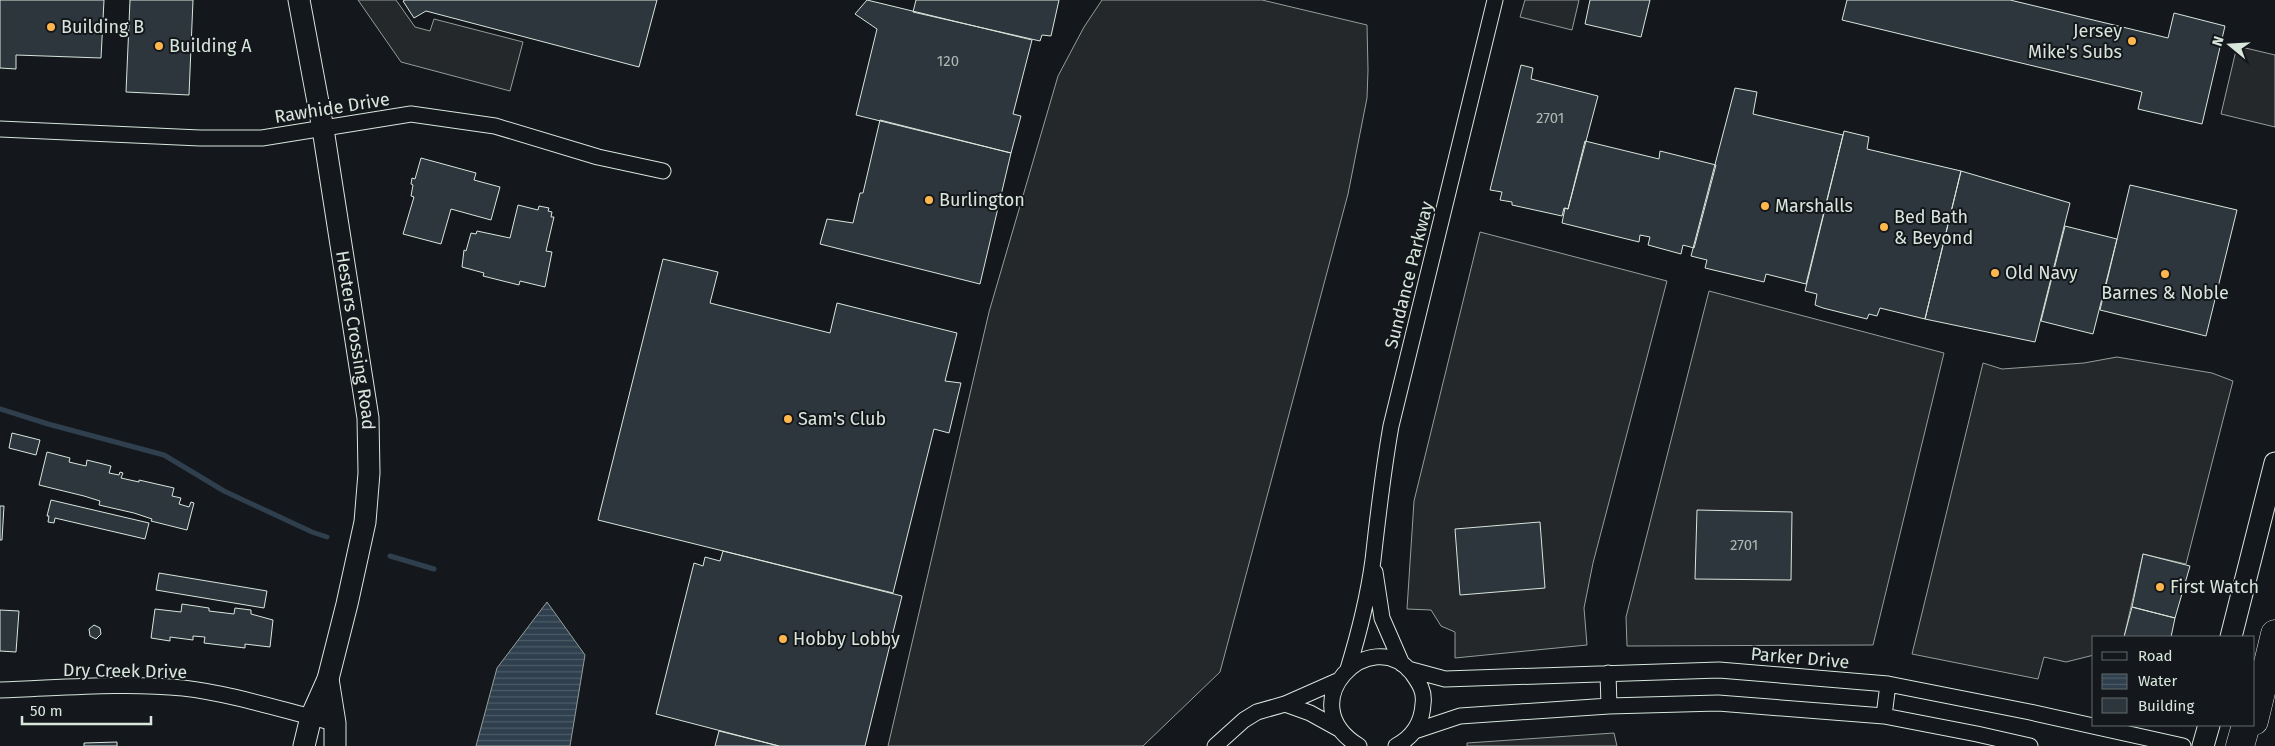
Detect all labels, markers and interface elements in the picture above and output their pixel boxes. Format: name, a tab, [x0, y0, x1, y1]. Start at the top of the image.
place label: Building B	[61, 16, 144, 38]
place label: Jersey Mike's Subs	[2028, 20, 2122, 63]
north arrow	[2205, 20, 2255, 70]
marker: Building B	[45, 21, 57, 33]
text: N	[2209, 34, 2228, 48]
place label: Building A	[169, 35, 252, 57]
marker: Jersey Mike's Subs	[2126, 35, 2138, 47]
marker: Building A	[153, 40, 165, 52]
house number: 120	[937, 52, 959, 70]
street label: Rawhide Drive	[273, 88, 391, 128]
house number: 2701	[1536, 109, 1564, 127]
place label: Burlington	[939, 189, 1025, 211]
marker: Burlington	[923, 194, 935, 206]
place label: Marshalls	[1775, 195, 1853, 217]
street label: Sundance Parkway	[1380, 199, 1438, 351]
marker: Marshalls	[1759, 200, 1771, 212]
place label: Bed Bath & Beyond	[1894, 206, 1973, 249]
marker: Bed Bath & Beyond	[1878, 221, 1890, 233]
street label: Hesters Crossing Road	[331, 249, 379, 430]
place label: Old Navy	[2005, 262, 2078, 284]
marker: Old Navy	[1989, 267, 2001, 279]
marker: Barnes & Noble	[2159, 268, 2171, 280]
place label: Barnes & Noble	[2101, 282, 2229, 304]
place label: Sam's Club	[798, 408, 886, 430]
marker: Sam's Club	[782, 413, 794, 425]
house number: 2701	[1730, 536, 1758, 554]
place label: First Watch	[2170, 576, 2259, 598]
marker: First Watch	[2154, 581, 2166, 593]
place label: Hobby Lobby	[793, 628, 900, 650]
marker: Hobby Lobby	[777, 633, 789, 645]
legend	[2092, 636, 2255, 726]
street label: Parker Drive	[1750, 643, 1850, 673]
text: Road	[2138, 647, 2173, 665]
street label: Dry Creek Drive	[63, 659, 187, 683]
text: Water	[2138, 672, 2177, 690]
scale bar	[22, 694, 151, 726]
text: Building	[2138, 697, 2194, 715]
text: 50 m	[30, 702, 63, 720]

